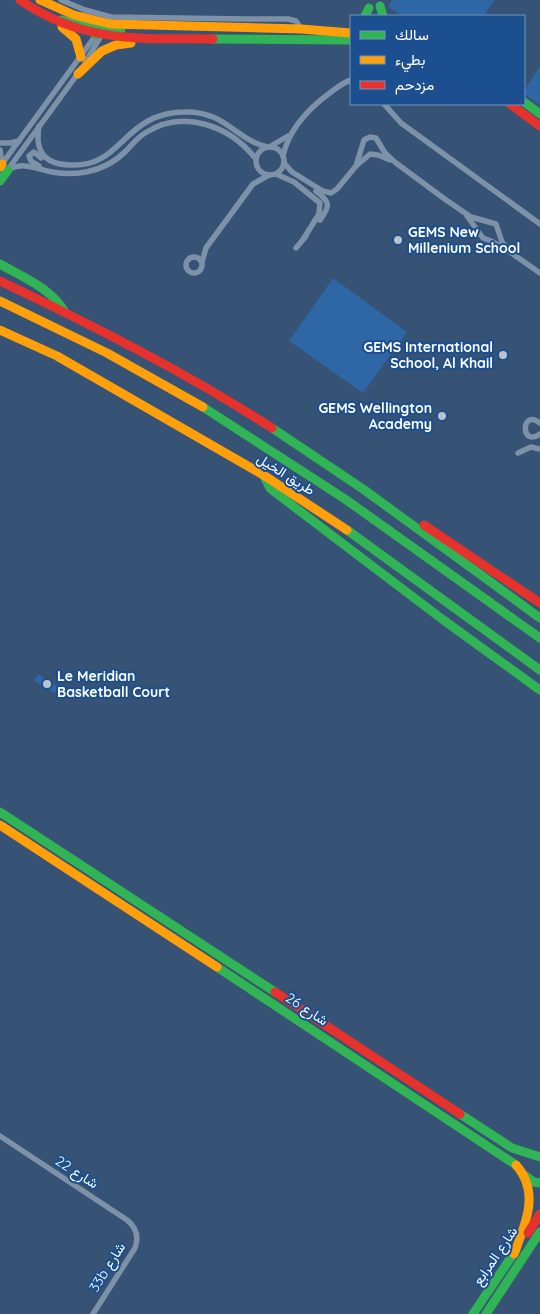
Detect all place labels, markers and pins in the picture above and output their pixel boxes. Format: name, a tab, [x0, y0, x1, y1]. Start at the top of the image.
place label: GEMS New Millenium School	[408, 223, 520, 257]
marker: GEMS New Millenium School	[392, 234, 404, 246]
place label: GEMS International School, Al Khail	[364, 338, 493, 372]
marker: GEMS International School, Al Khail	[497, 349, 509, 361]
place label: GEMS Wellington Academy	[318, 399, 432, 433]
marker: GEMS Wellington Academy	[436, 410, 448, 422]
place label: Le Meridian Basketball Court	[57, 667, 170, 701]
marker: Le Meridian Basketball Court	[41, 678, 53, 690]

